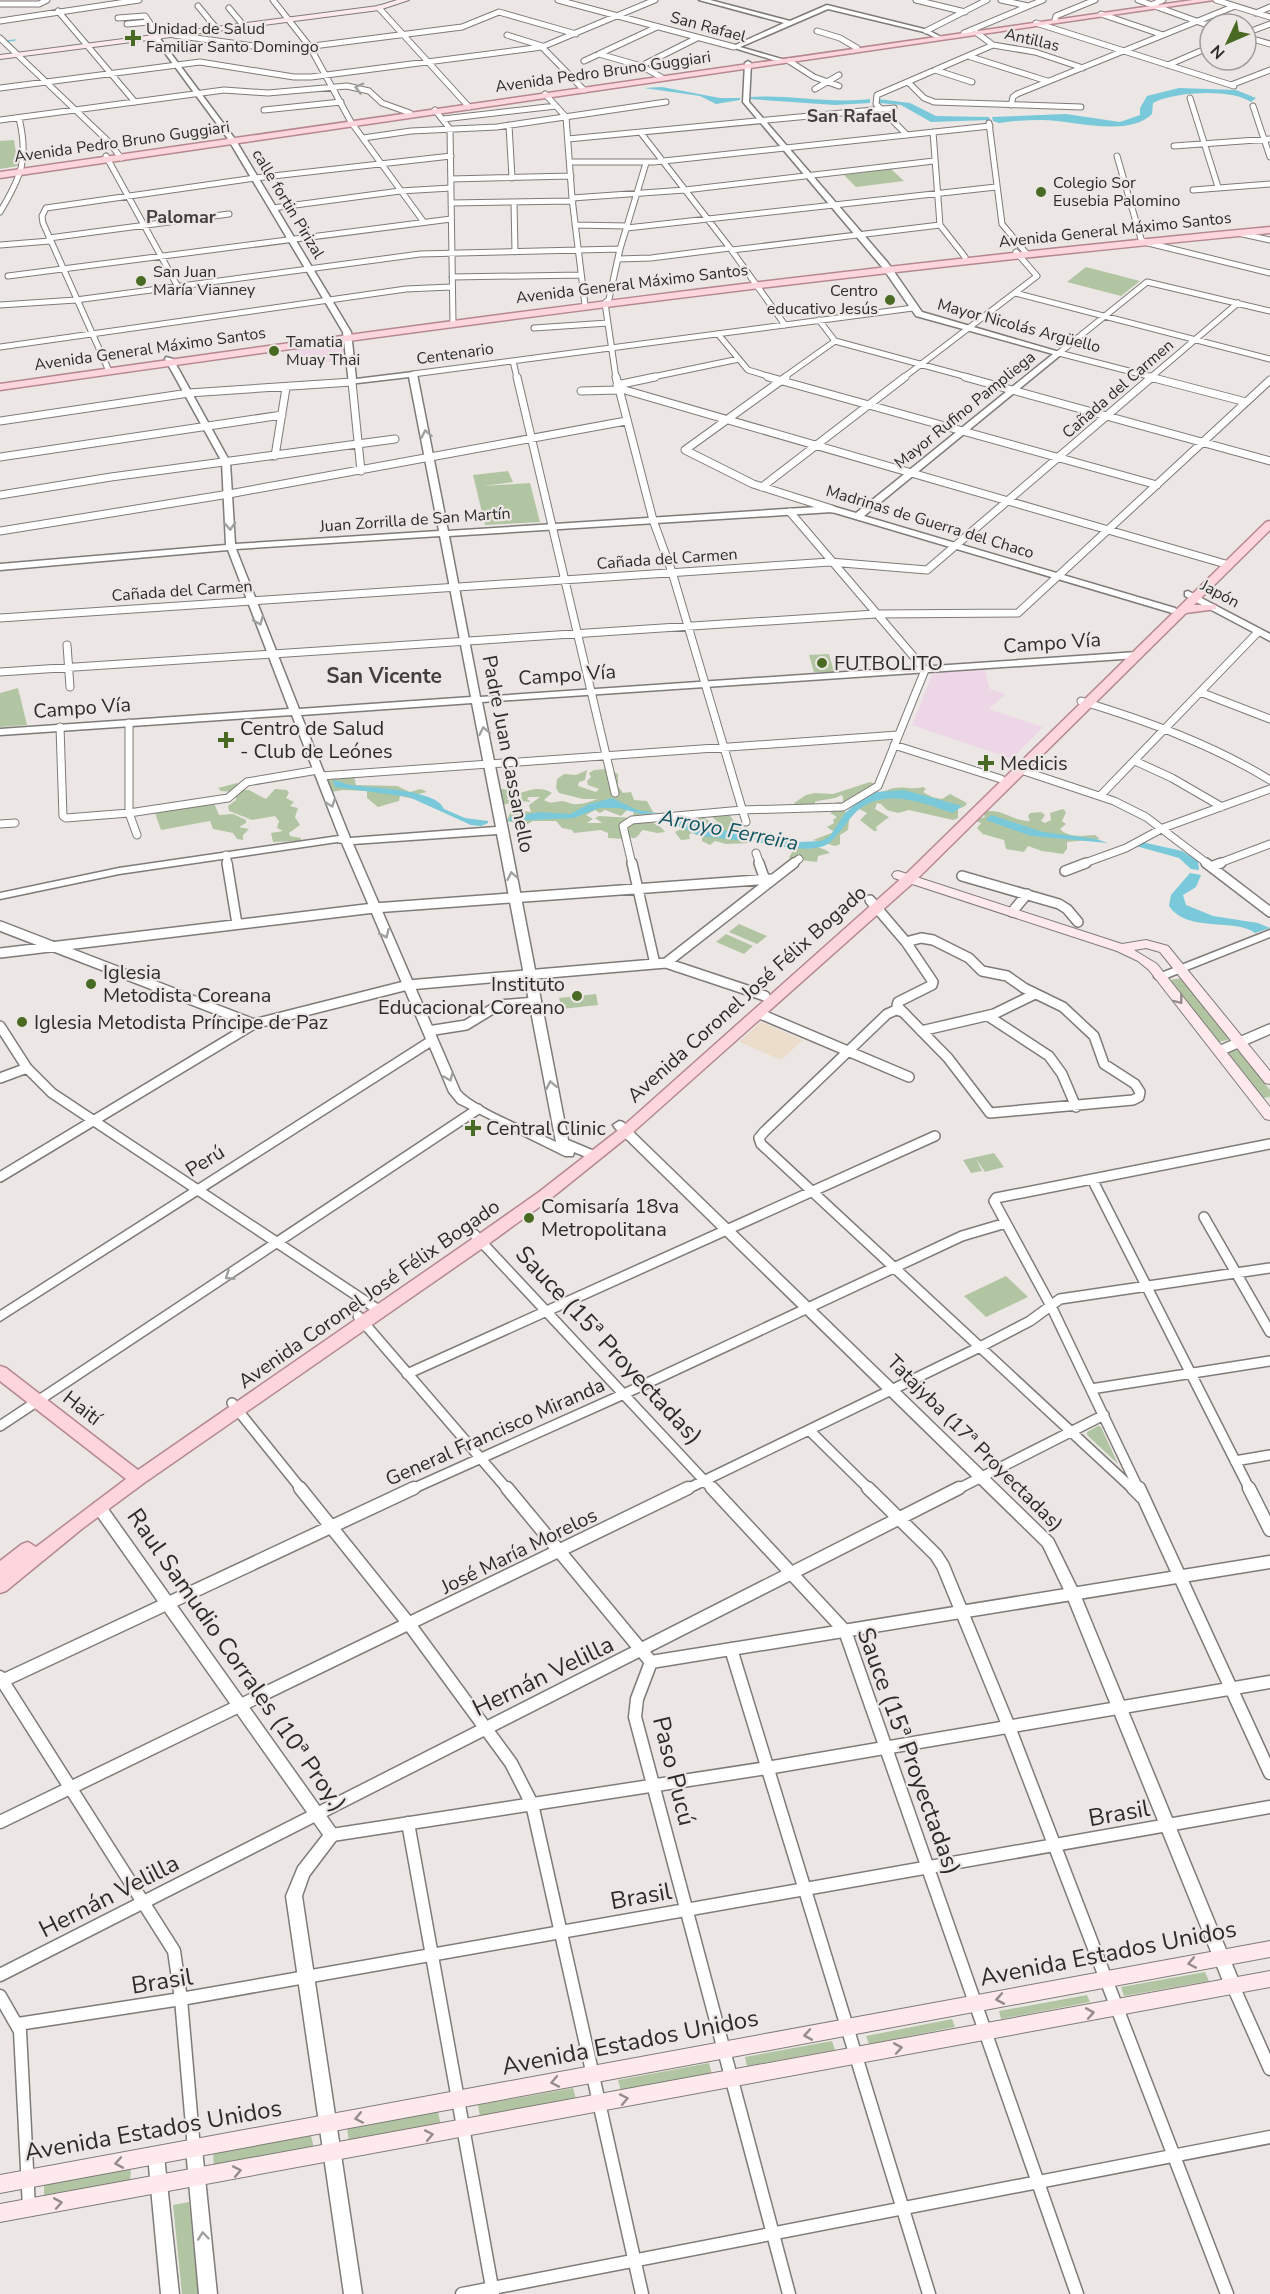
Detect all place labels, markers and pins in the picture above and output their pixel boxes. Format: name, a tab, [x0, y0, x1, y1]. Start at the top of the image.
place label: Unidad de Salud Familiar Santo Domingo	[146, 18, 319, 58]
marker: Unidad de Salud Familiar Santo Domingo	[124, 29, 142, 47]
place label: Colegio Sor Eusebia Palomino	[1053, 172, 1180, 212]
marker: Colegio Sor Eusebia Palomino	[1034, 185, 1048, 199]
place label: San Juan María Vianney	[153, 261, 256, 301]
marker: San Juan María Vianney	[134, 274, 148, 288]
place label: Centro educativo Jesús	[767, 280, 878, 320]
marker: Centro educativo Jesús	[883, 293, 897, 307]
place label: Tamatia Muay Thai	[286, 331, 360, 371]
marker: Tamatia Muay Thai	[267, 344, 281, 358]
place label: FUTBOLITO	[834, 650, 943, 677]
marker: FUTBOLITO	[815, 656, 829, 670]
place label: Centro de Salud - Club de Leónes	[240, 715, 393, 765]
marker: Centro de Salud - Club de Leónes	[217, 731, 235, 749]
place label: Medicis	[1000, 750, 1068, 777]
marker: Medicis	[977, 754, 995, 772]
place label: Iglesia Metodista Coreana	[103, 959, 271, 1009]
place label: Instituto Educacional Coreano	[378, 971, 565, 1021]
marker: Iglesia Metodista Coreana	[84, 977, 98, 991]
marker: Instituto Educacional Coreano	[570, 989, 584, 1003]
place label: Iglesia Metodista Príncipe de Paz	[34, 1009, 328, 1036]
marker: Iglesia Metodista Príncipe de Paz	[15, 1015, 29, 1029]
place label: Central Clinic	[486, 1115, 606, 1142]
marker: Central Clinic	[464, 1119, 482, 1137]
place label: Comisaría 18va Metropolitana	[541, 1193, 679, 1243]
marker: Comisaría 18va Metropolitana	[522, 1211, 536, 1225]

